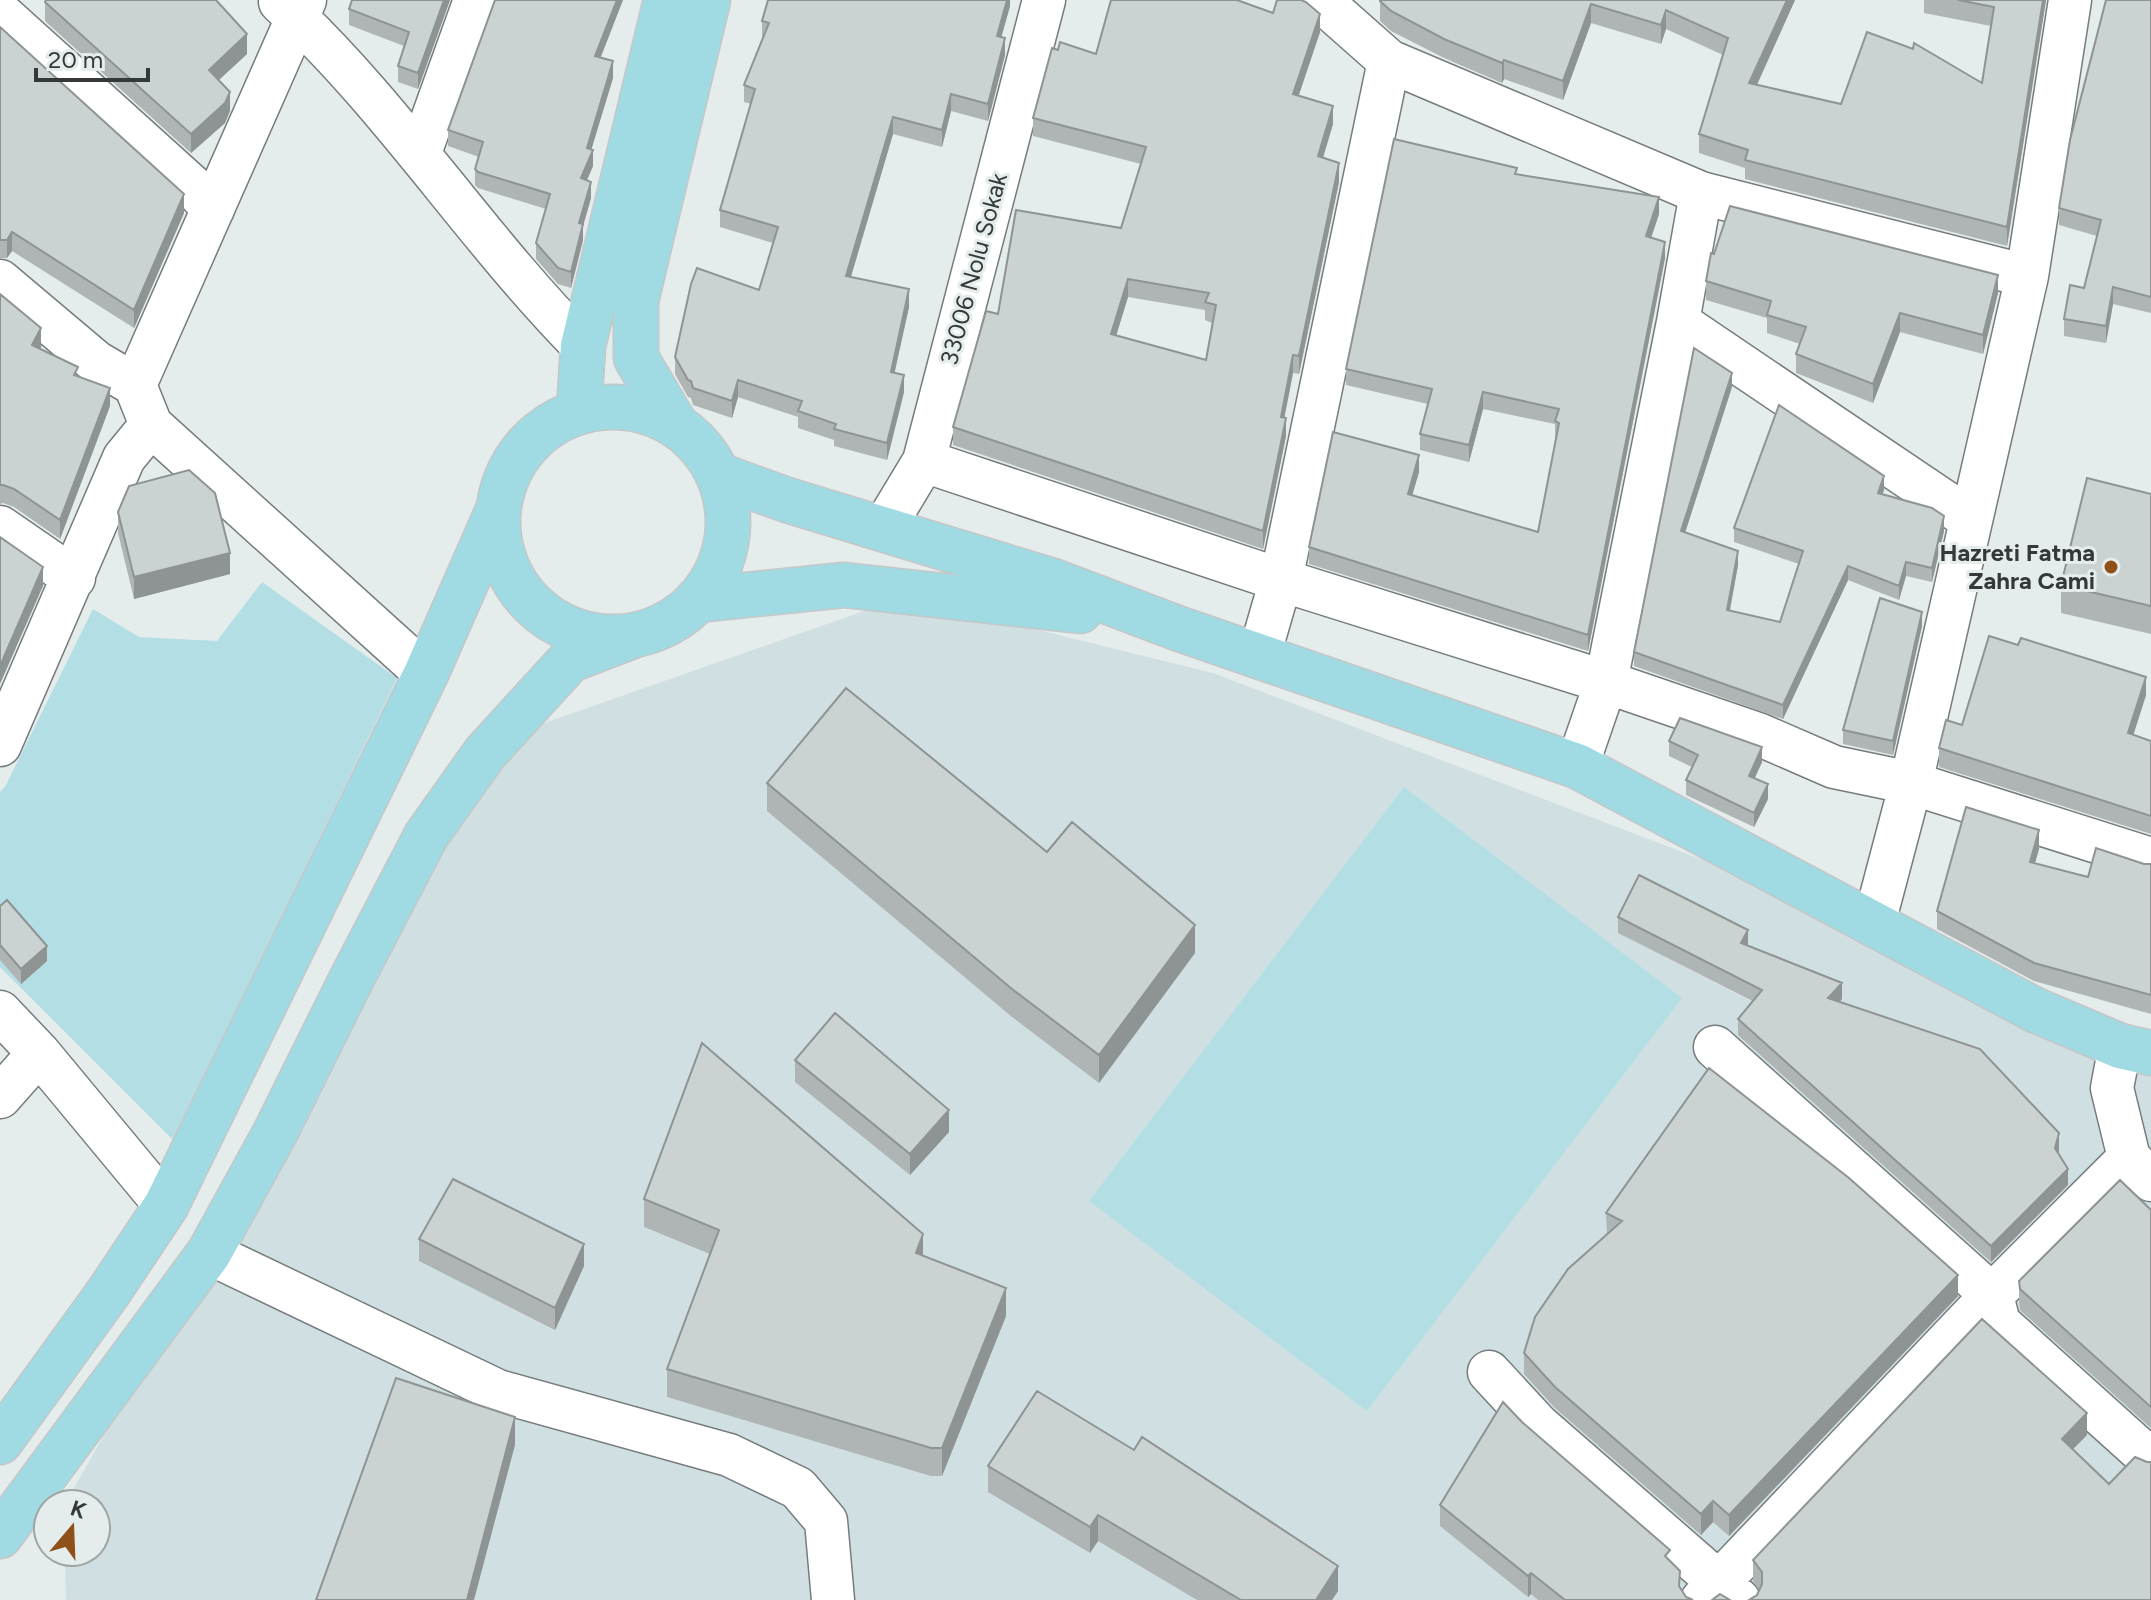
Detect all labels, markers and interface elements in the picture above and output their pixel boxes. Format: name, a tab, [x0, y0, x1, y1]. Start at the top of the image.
scale bar	[36, 32, 148, 82]
text: 20 m	[48, 45, 103, 74]
street label: 33006 Nolu Sokak	[934, 169, 1013, 368]
place label: Hazreti Fatma Zahra Cami	[1939, 538, 2095, 595]
marker: Hazreti Fatma Zahra Cami	[2102, 558, 2120, 576]
north arrow	[32, 1488, 112, 1568]
text: K	[67, 1494, 90, 1525]

